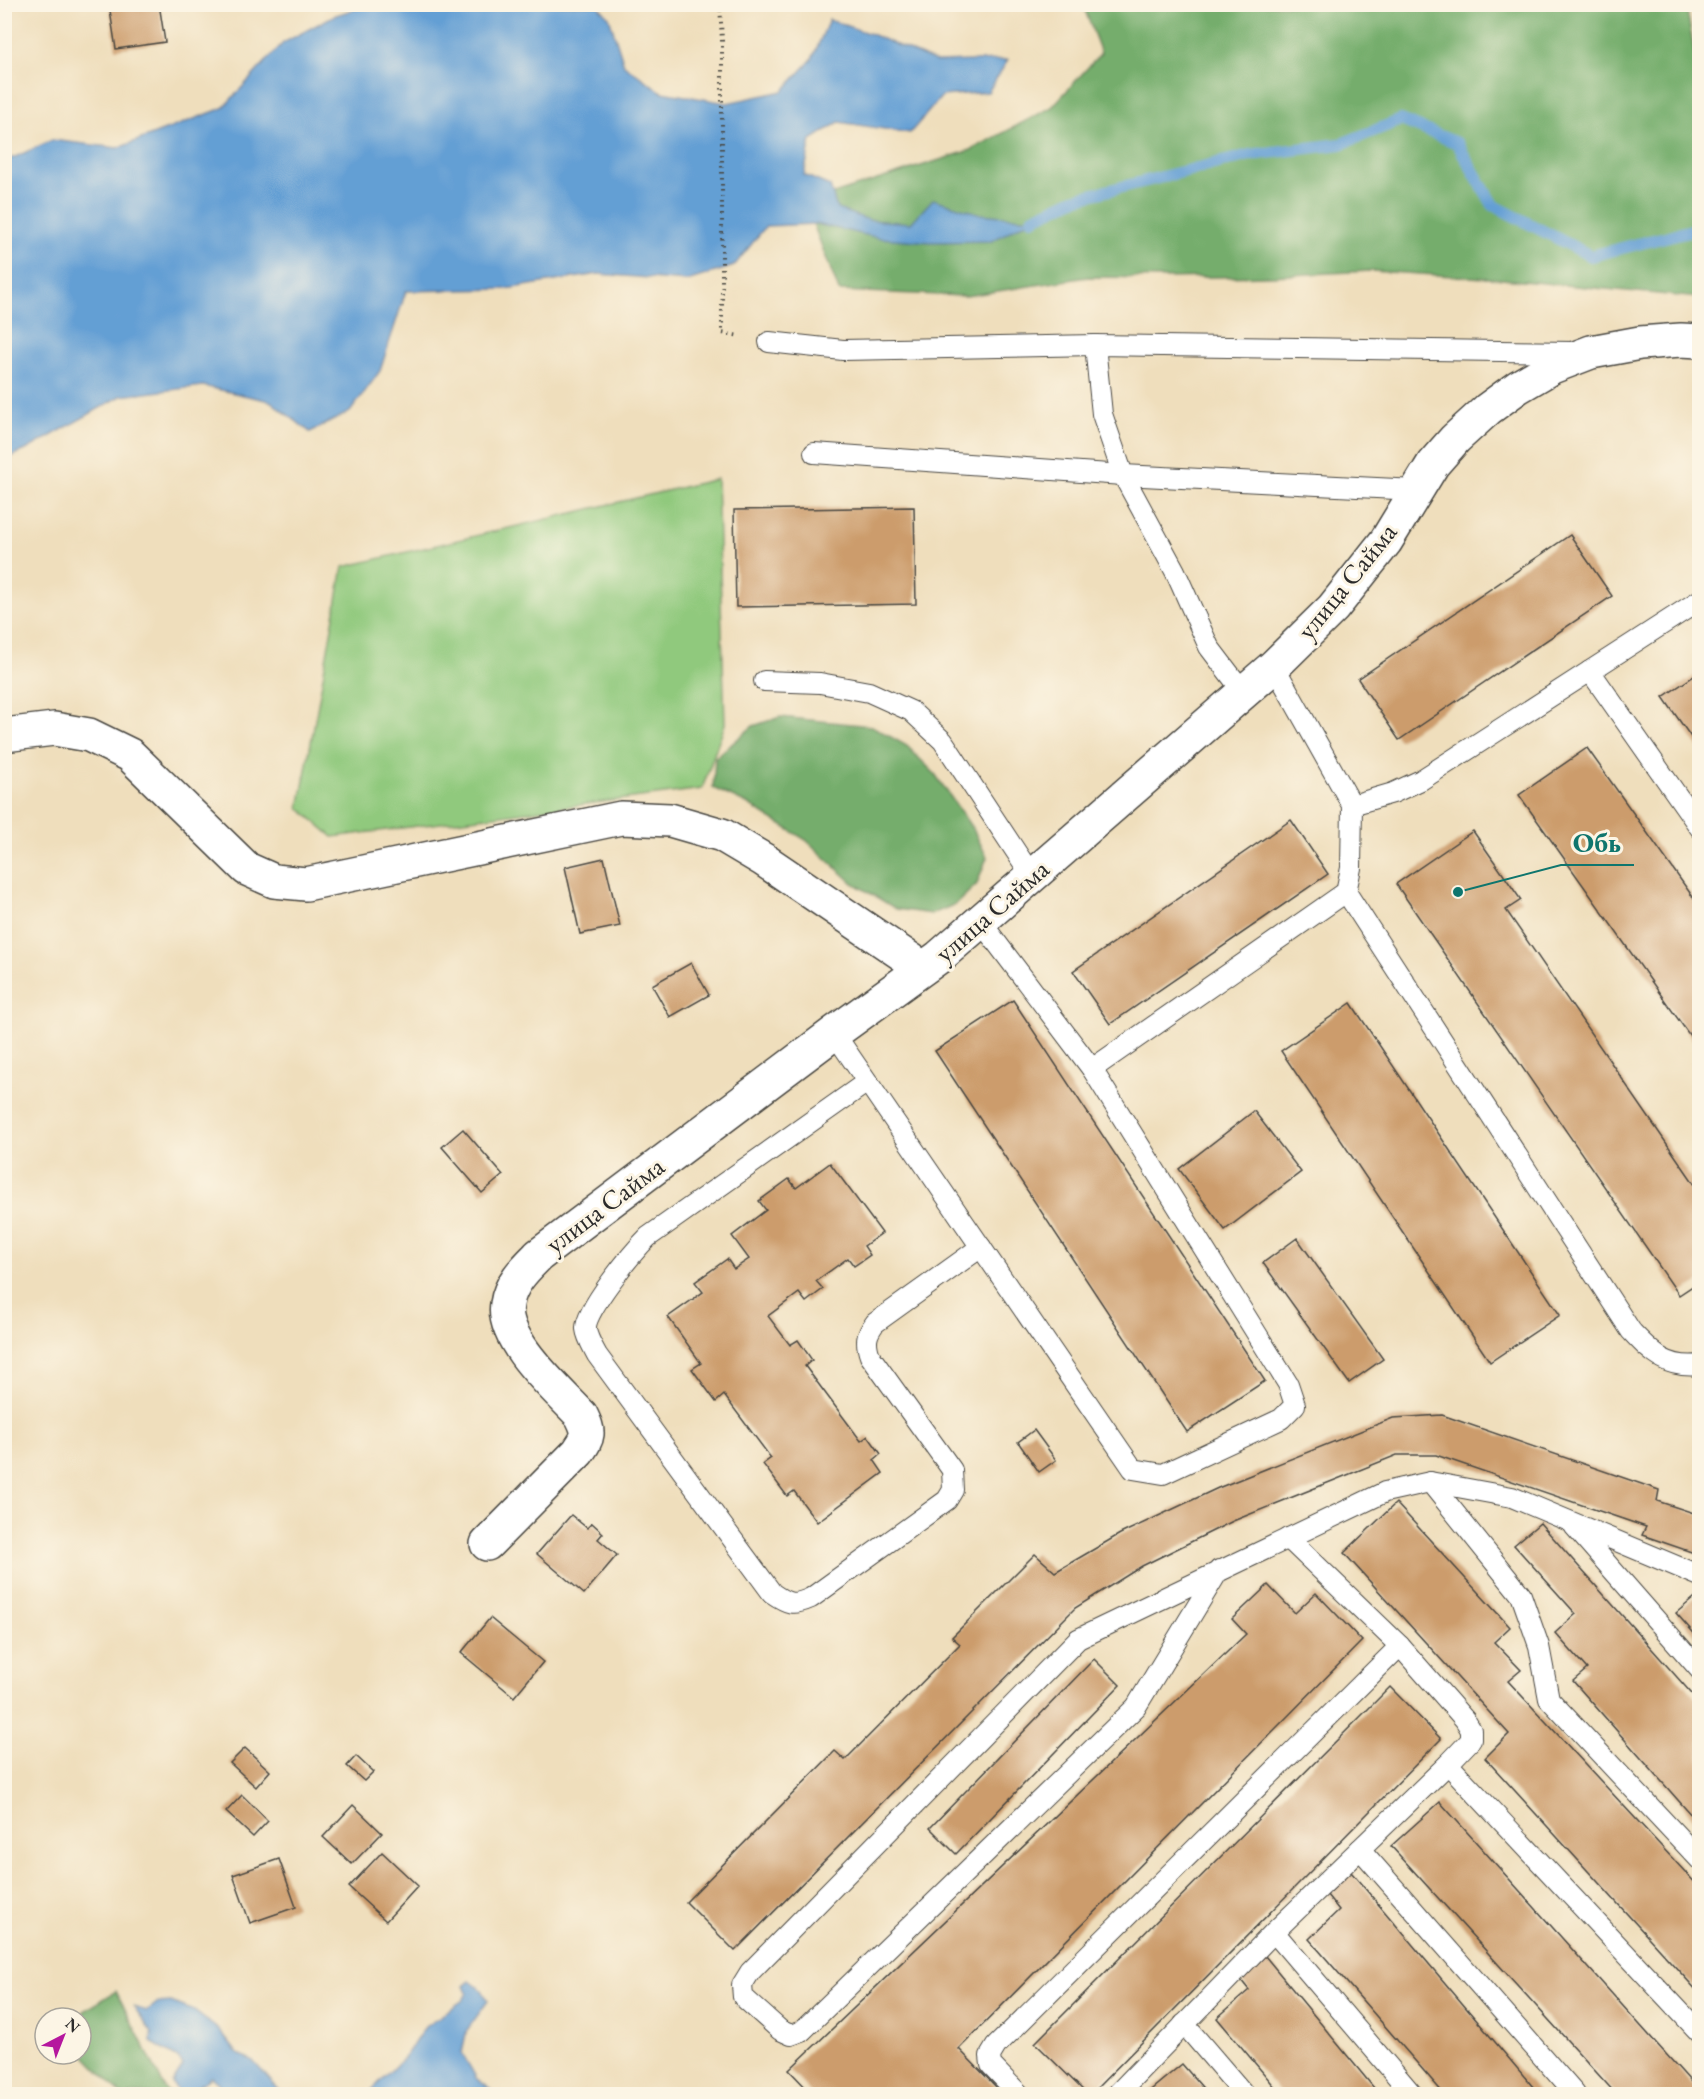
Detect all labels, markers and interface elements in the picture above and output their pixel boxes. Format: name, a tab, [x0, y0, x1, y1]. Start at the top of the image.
street label: улица Сайма	[1289, 515, 1404, 646]
callout: Обь	[1561, 819, 1634, 865]
text: Обь	[1573, 824, 1621, 860]
street label: улица Сайма	[927, 851, 1056, 970]
street label: улица Сайма	[538, 1148, 671, 1261]
north arrow	[33, 2006, 93, 2066]
text: N	[61, 2013, 85, 2037]

